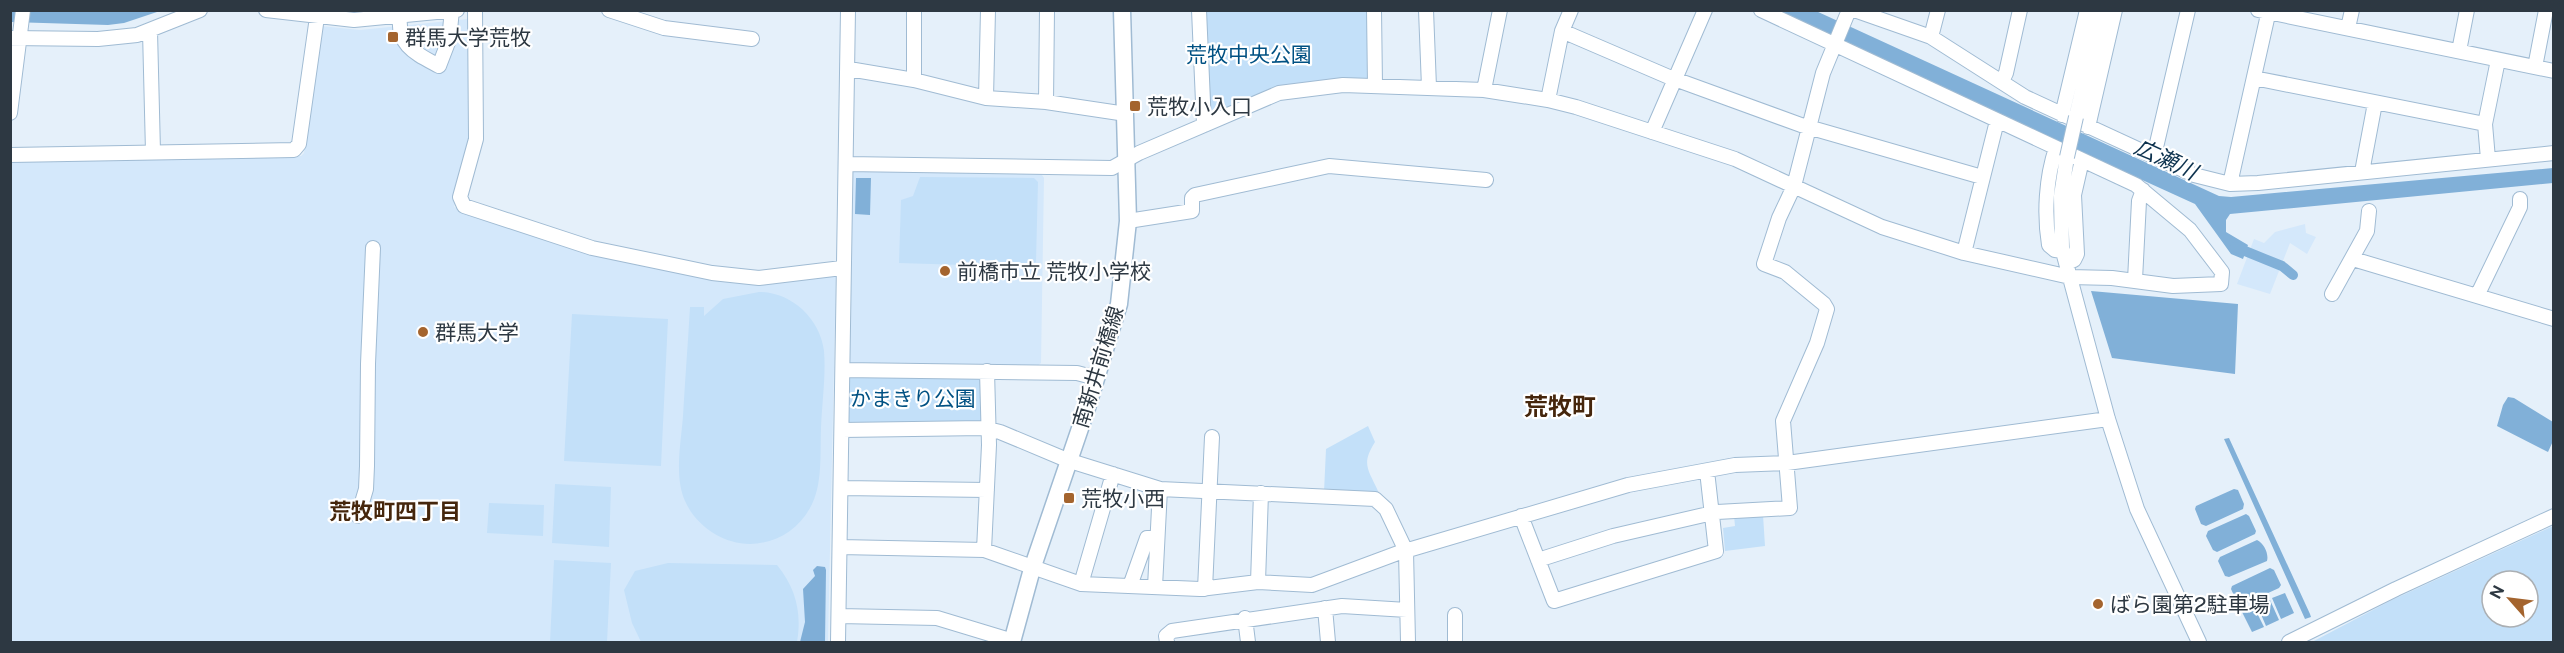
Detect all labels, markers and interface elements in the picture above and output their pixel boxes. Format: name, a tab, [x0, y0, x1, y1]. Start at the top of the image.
place label: 群馬大学荒牧	[405, 25, 531, 50]
marker: 群馬大学荒牧	[386, 30, 400, 44]
park label: 荒牧中央公園	[1186, 42, 1312, 67]
place label: 荒牧小入口	[1147, 94, 1252, 119]
marker: 荒牧小入口	[1128, 99, 1142, 113]
water label: 広瀬川	[2131, 133, 2203, 186]
place label: 前橋市立 荒牧小学校	[957, 259, 1151, 284]
marker: 前橋市立 荒牧小学校	[938, 264, 952, 278]
street label: 南新井前橋線	[1068, 303, 1128, 431]
place label: 群馬大学	[435, 320, 519, 345]
marker: 群馬大学	[416, 325, 430, 339]
park label: かまきり公園	[850, 386, 976, 411]
district label: 荒牧町	[1524, 392, 1596, 420]
place label: 荒牧小西	[1081, 486, 1165, 511]
marker: 荒牧小西	[1062, 491, 1076, 505]
district label: 荒牧町四丁目	[329, 498, 461, 524]
north arrow	[2480, 569, 2540, 629]
text: N	[2486, 582, 2509, 602]
place label: ばら園第2駐車場	[2110, 592, 2270, 617]
marker: ばら園第2駐車場	[2091, 597, 2105, 611]

